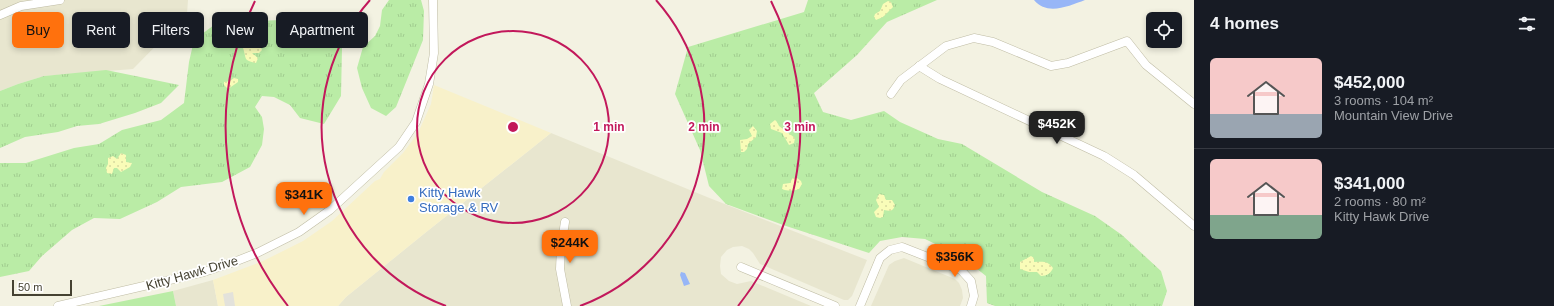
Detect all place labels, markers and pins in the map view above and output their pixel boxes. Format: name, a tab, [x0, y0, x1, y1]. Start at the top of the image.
pin: $452K	[1029, 111, 1085, 145]
centre of rings	[506, 120, 520, 134]
pin: $341K	[276, 182, 332, 216]
place label: Kitty Hawk Storage & RV	[419, 185, 499, 215]
marker: Kitty Hawk Storage & RV	[406, 194, 416, 204]
pin: $244K	[542, 230, 598, 264]
pin: $356K	[927, 244, 983, 278]

